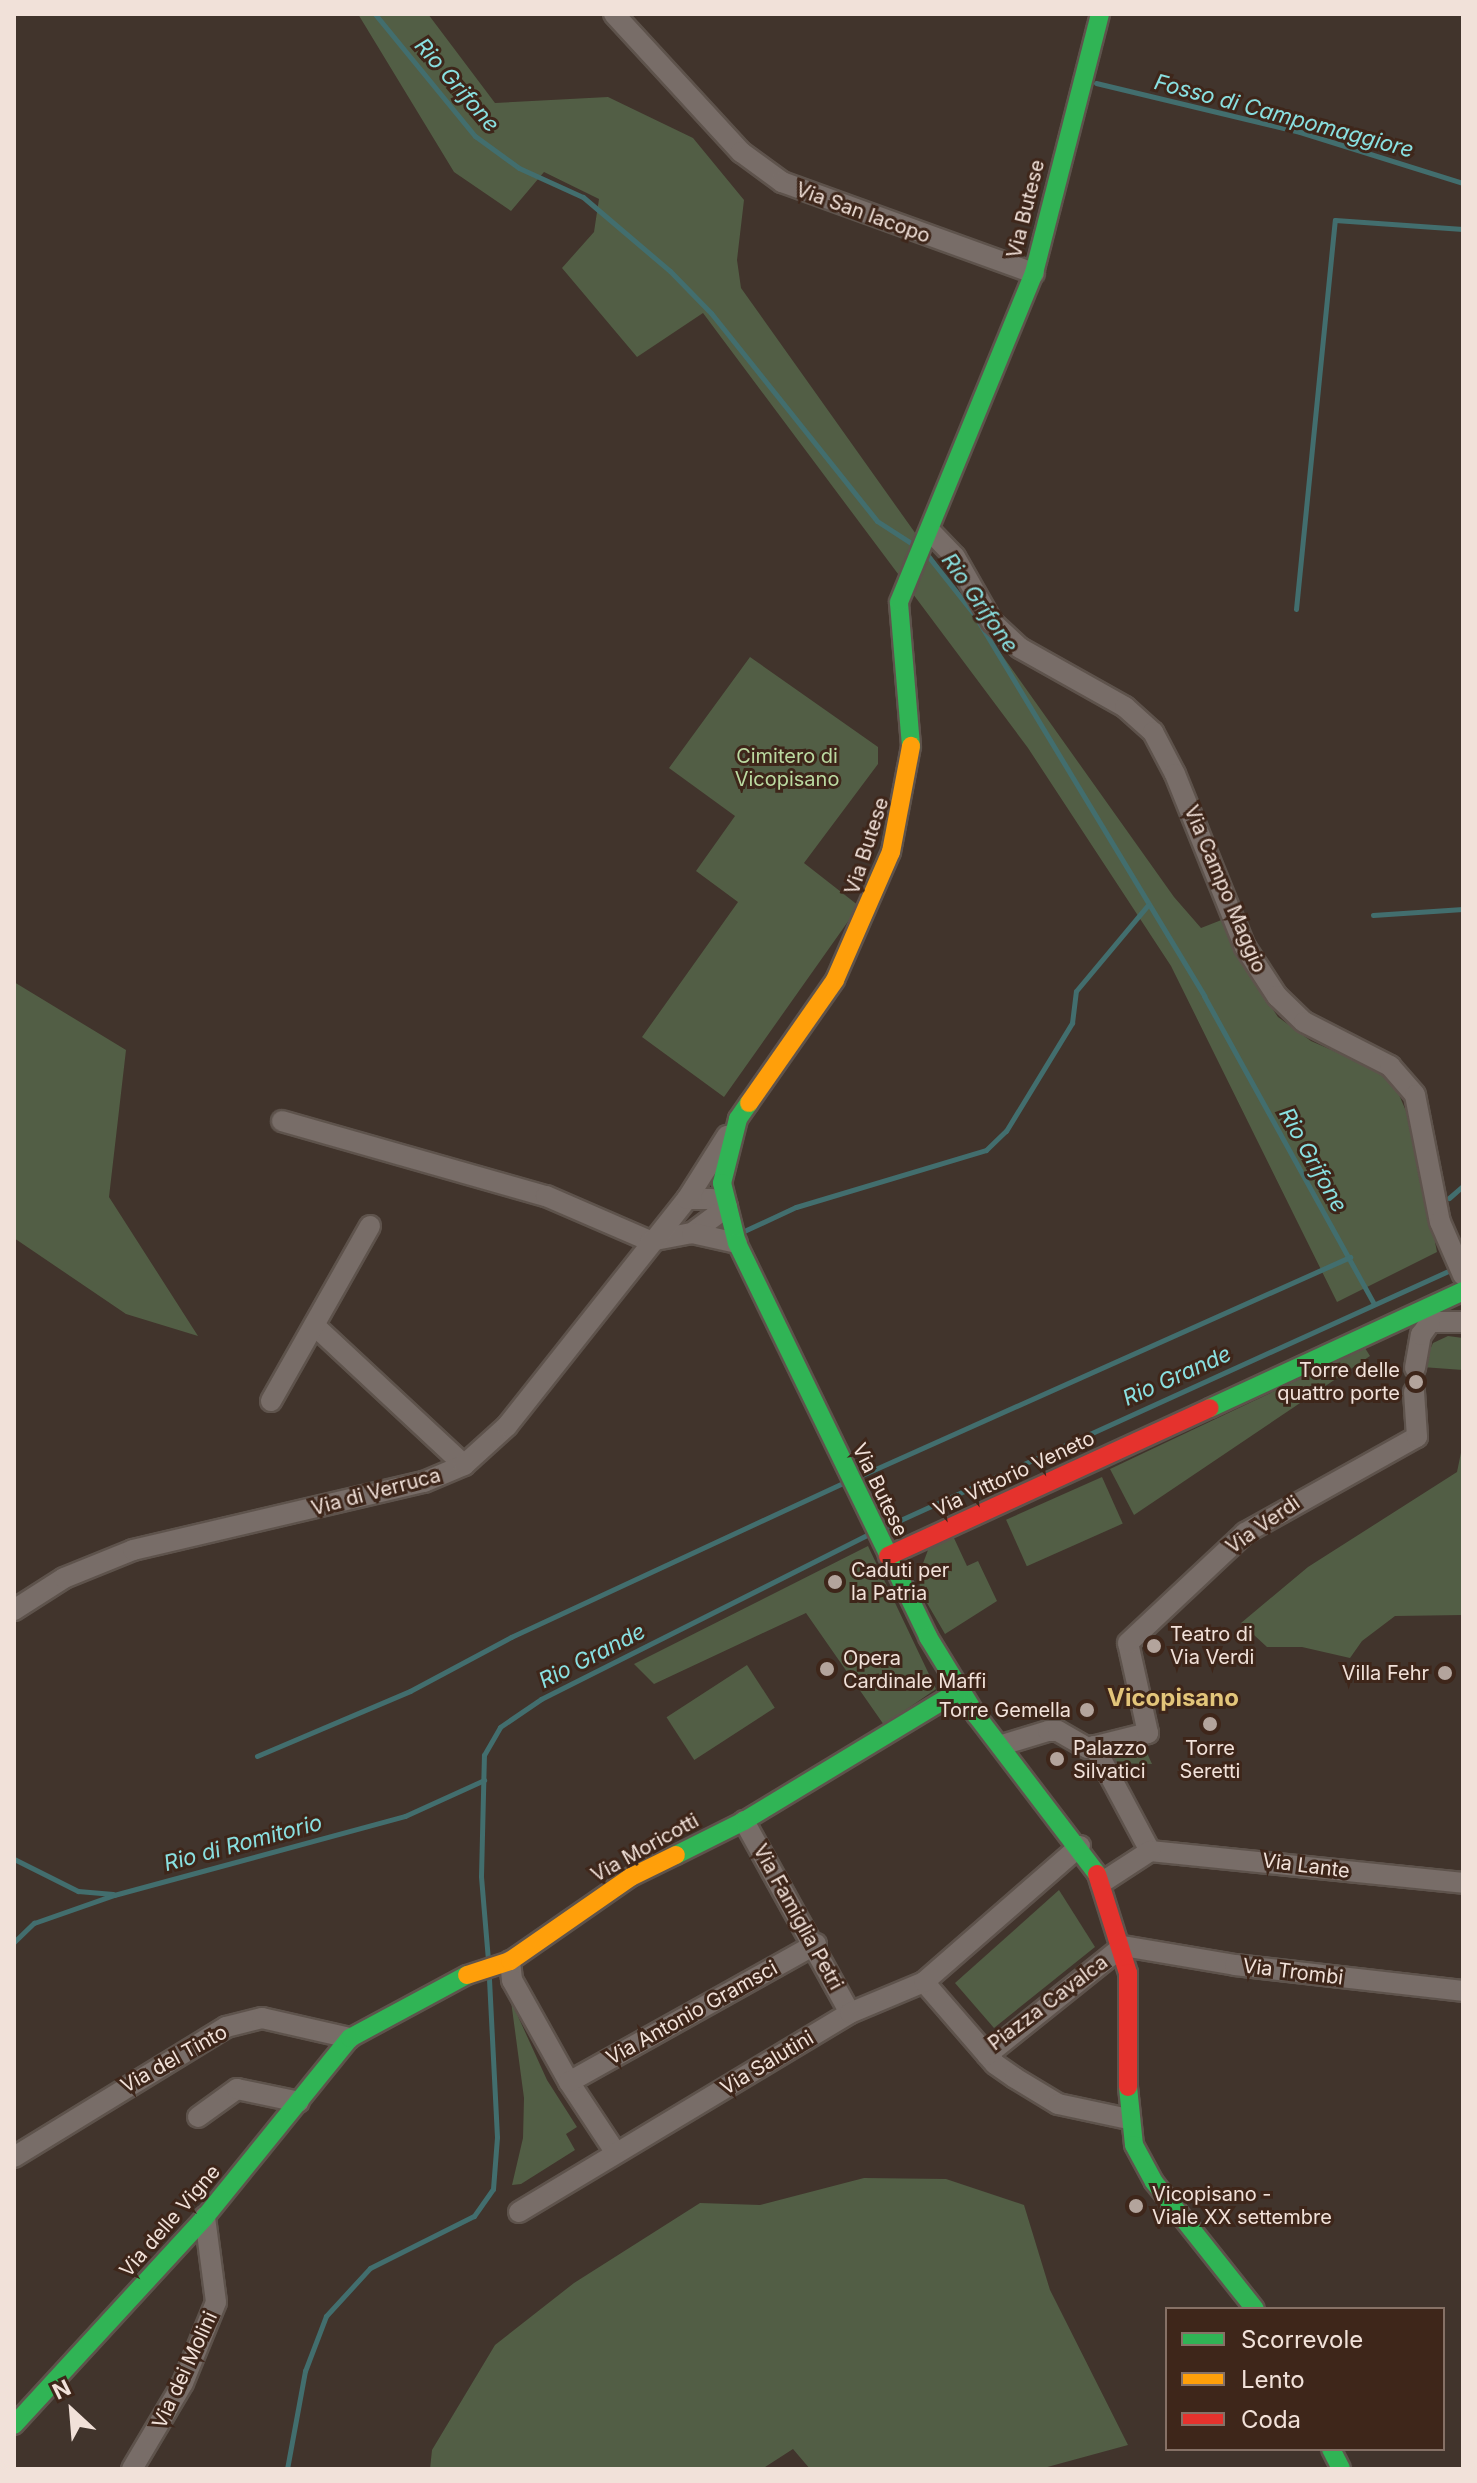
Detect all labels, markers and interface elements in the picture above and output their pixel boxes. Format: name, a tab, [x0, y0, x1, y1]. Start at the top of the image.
water label: Rio Grifone	[409, 33, 505, 137]
water label: Fosso di Campomaggiore	[1151, 69, 1417, 163]
street label: Via Butese	[1002, 157, 1050, 261]
street label: Via San Iacopo	[793, 178, 933, 248]
water label: Rio Grifone	[936, 548, 1024, 658]
park label: Cimitero di Vicopisano	[735, 745, 839, 792]
street label: Via Butese	[840, 794, 894, 898]
street label: Via Campo Maggio	[1179, 802, 1271, 976]
water label: Rio Grifone	[1273, 1103, 1353, 1217]
water label: Rio Grande	[1119, 1340, 1235, 1412]
place label: Torre delle quattro porte	[1277, 1358, 1400, 1405]
marker: Torre delle quattro porte	[1407, 1373, 1425, 1391]
street label: Via Vittorio Veneto	[930, 1426, 1098, 1522]
street label: Via Butese	[847, 1440, 913, 1540]
street label: Via di Verruca	[309, 1463, 443, 1521]
street label: Via Verdi	[1222, 1491, 1304, 1559]
place label: Caduti per la Patria	[851, 1558, 949, 1605]
marker: Caduti per la Patria	[826, 1573, 844, 1591]
water label: Rio Grande	[534, 1618, 650, 1694]
place label: Teatro di Via Verdi	[1170, 1622, 1254, 1669]
marker: Teatro di Via Verdi	[1145, 1637, 1163, 1655]
place label: Opera Cardinale Maffi	[843, 1646, 986, 1693]
marker: Opera Cardinale Maffi	[818, 1660, 836, 1678]
place label: Villa Fehr	[1342, 1661, 1429, 1685]
marker: Villa Fehr	[1436, 1664, 1454, 1682]
district label: Vicopisano	[1107, 1684, 1239, 1712]
place label: Torre Gemella	[939, 1698, 1071, 1722]
marker: Torre Gemella	[1078, 1701, 1096, 1719]
marker: Torre Seretti	[1201, 1715, 1219, 1733]
place label: Palazzo Silvatici	[1073, 1736, 1147, 1783]
place label: Torre Seretti	[1180, 1736, 1240, 1783]
marker: Palazzo Silvatici	[1048, 1750, 1066, 1768]
water label: Rio di Romitorio	[161, 1809, 325, 1877]
street label: Via Moricotti	[587, 1809, 703, 1887]
street label: Via Famiglia Petri	[748, 1840, 848, 1994]
street label: Via Lante	[1261, 1849, 1351, 1883]
street label: Piazza Cavalca	[984, 1950, 1112, 2056]
street label: Via Trombi	[1241, 1954, 1345, 1990]
street label: Via Antonio Gramsci	[602, 1956, 782, 2070]
street label: Via del Tinto	[117, 2020, 231, 2098]
street label: Via Salutini	[716, 2026, 818, 2100]
street label: Via delle Vigne	[115, 2160, 225, 2282]
place label: Vicopisano - Viale XX settembre	[1152, 2182, 1332, 2229]
marker: Vicopisano - Viale XX settembre	[1127, 2197, 1145, 2215]
legend	[1165, 2307, 1445, 2451]
street label: Via dei Molini	[147, 2308, 223, 2432]
text: Scorrevole	[1241, 2325, 1363, 2354]
text: Lento	[1241, 2365, 1305, 2394]
north arrow	[32, 2371, 112, 2451]
text: N	[48, 2374, 75, 2405]
text: Coda	[1241, 2405, 1301, 2434]

